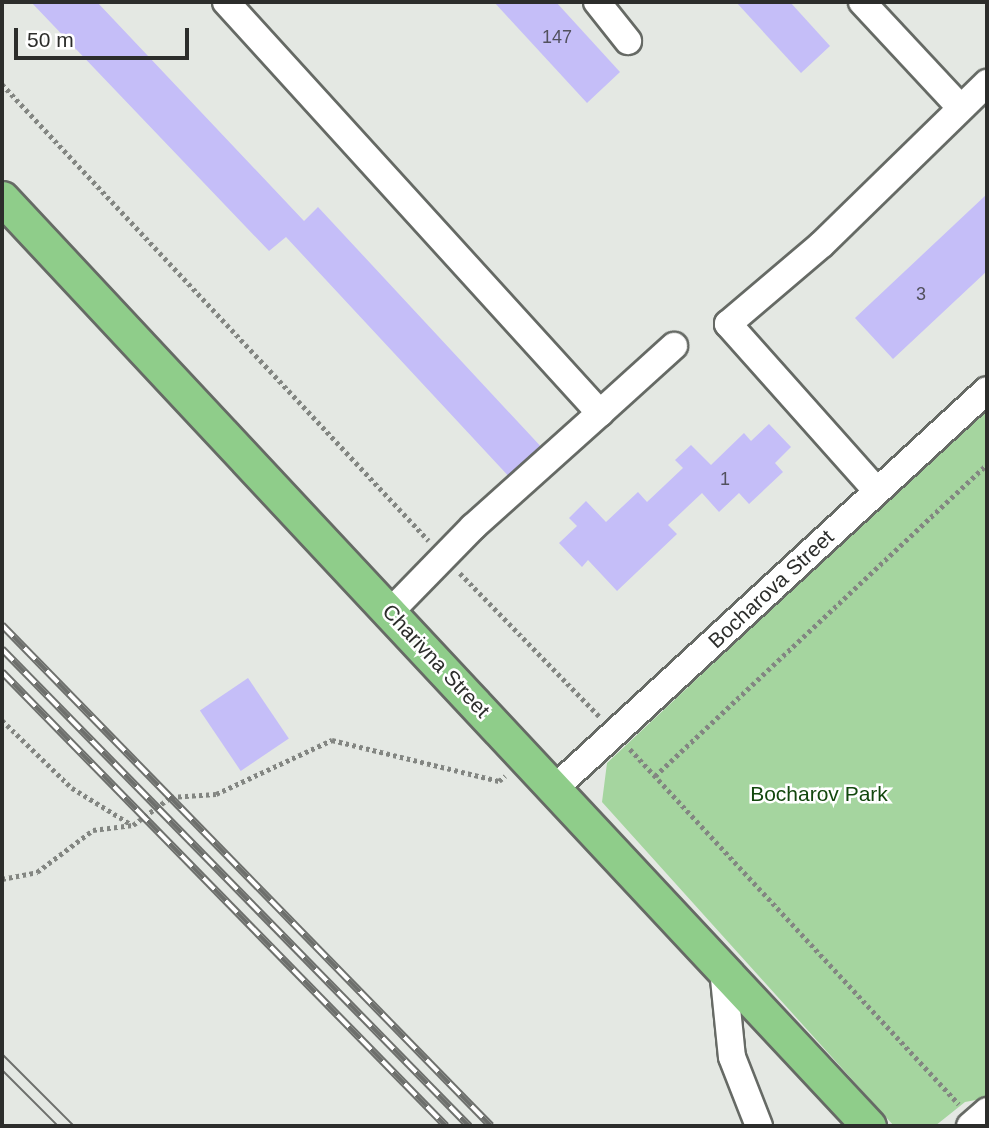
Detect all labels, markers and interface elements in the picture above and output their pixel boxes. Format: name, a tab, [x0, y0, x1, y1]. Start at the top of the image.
scale bar	[18, 14, 192, 58]
house number: 147	[542, 26, 572, 48]
text: 50 m	[27, 28, 74, 51]
house number: 3	[916, 283, 926, 305]
house number: 1	[720, 468, 730, 490]
street label: Bocharova Street	[703, 524, 839, 654]
street label: Charivna Street	[377, 599, 495, 723]
park label: Bocharov Park	[750, 781, 888, 807]

